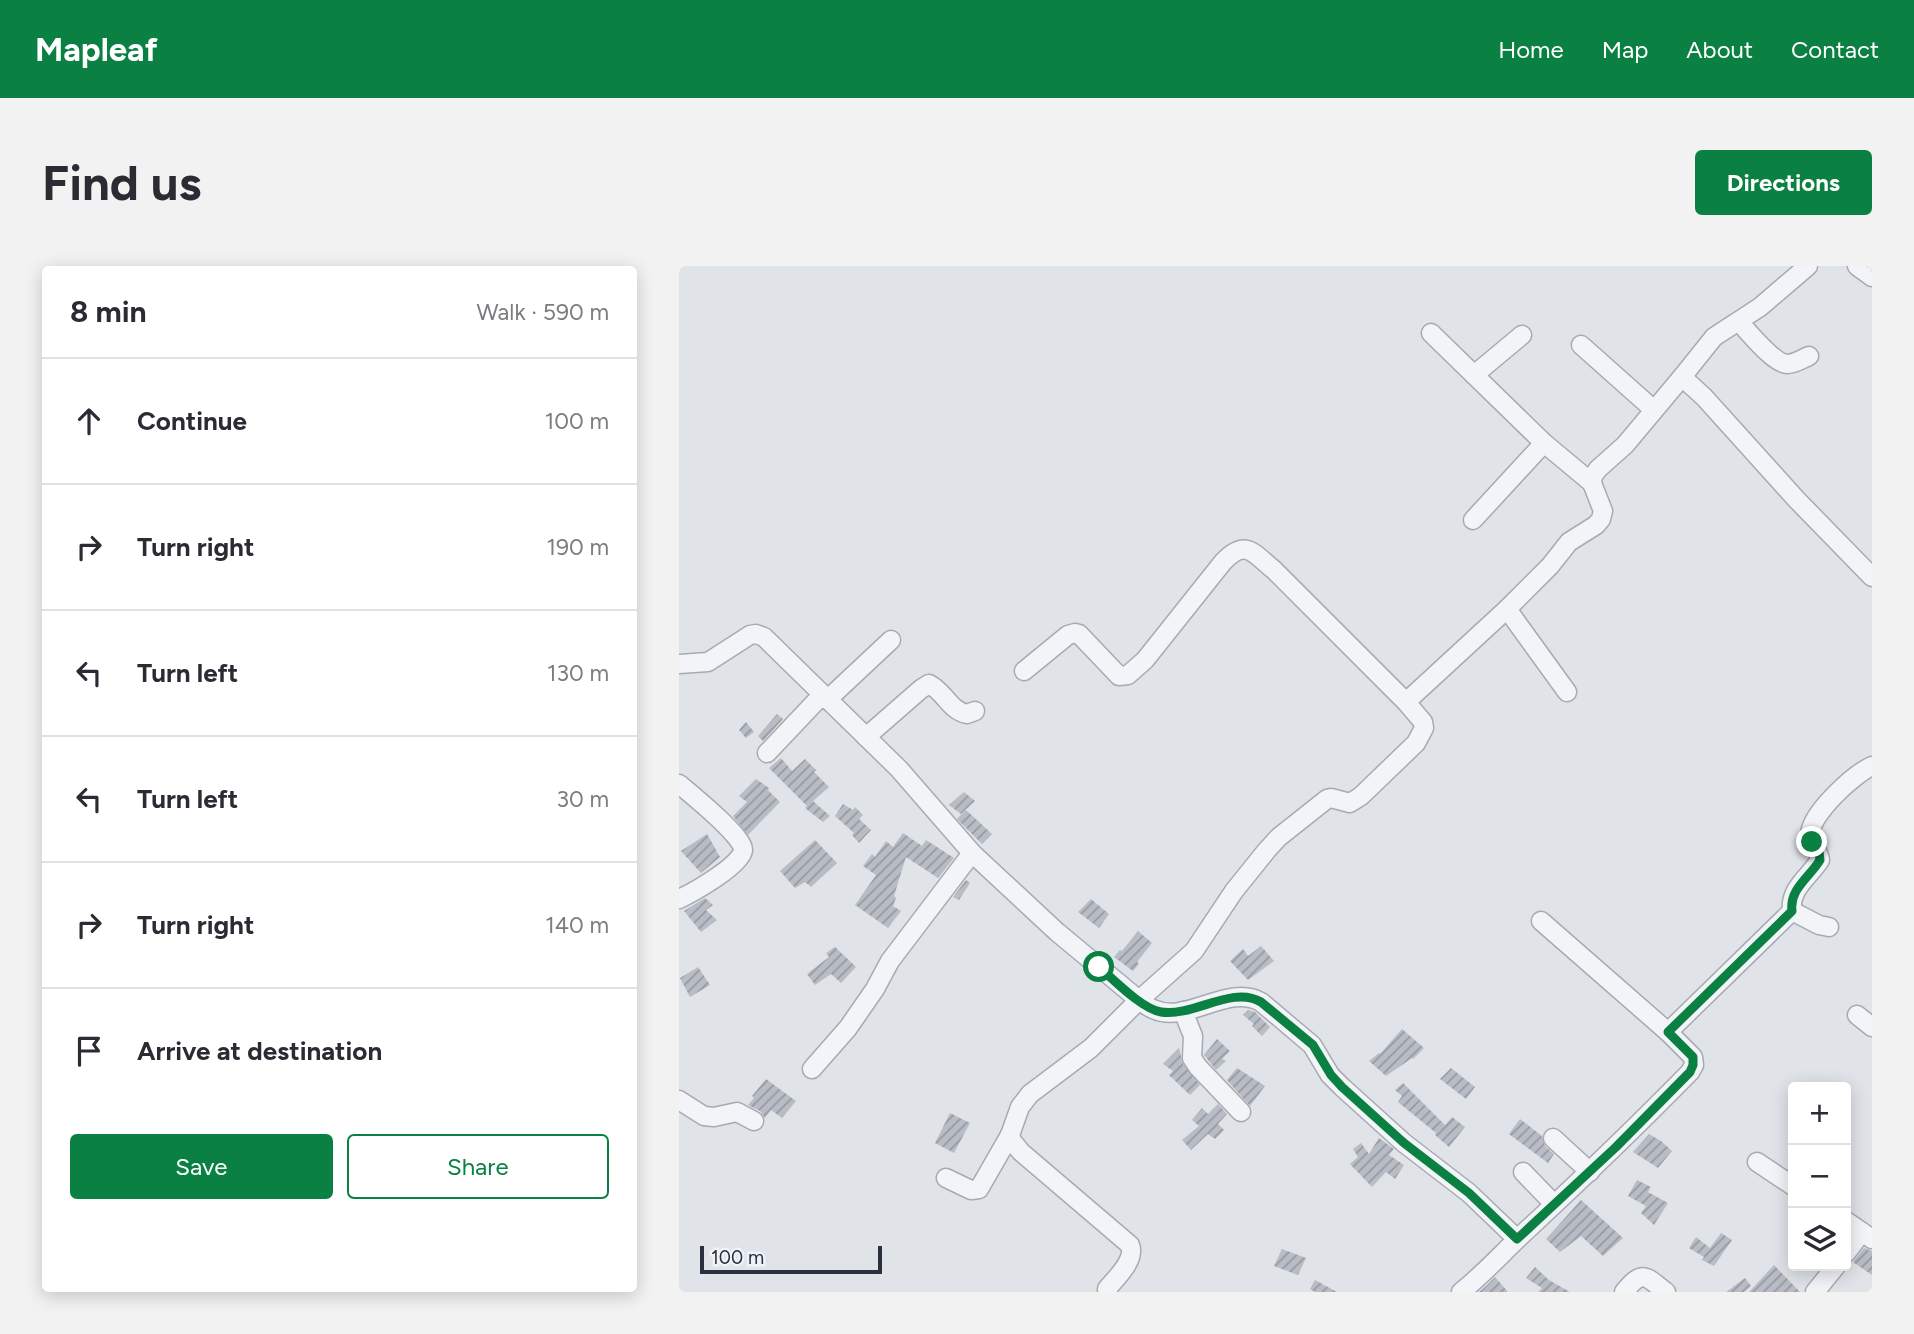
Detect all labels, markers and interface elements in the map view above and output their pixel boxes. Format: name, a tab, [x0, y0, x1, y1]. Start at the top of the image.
text: Mapleaf	[35, 30, 158, 69]
text: Home	[1498, 35, 1564, 64]
text: Map	[1602, 35, 1648, 64]
text: About	[1686, 35, 1753, 64]
text: Contact	[1791, 35, 1879, 64]
button: Directions	[1695, 150, 1872, 215]
text: Find us	[42, 153, 201, 212]
text: 8 min	[70, 293, 147, 330]
text: Walk · 590 m	[476, 298, 609, 326]
icon: ahead	[70, 402, 108, 440]
text: Continue	[137, 405, 247, 437]
text: 100 m	[545, 407, 609, 435]
icon: right	[70, 528, 108, 566]
text: Turn right	[137, 531, 254, 563]
text: 190 m	[546, 533, 609, 561]
icon: left	[70, 654, 108, 692]
text: Turn left	[137, 657, 238, 689]
text: 130 m	[547, 659, 609, 687]
icon: left	[70, 780, 108, 818]
text: Turn left	[137, 783, 238, 815]
text: 30 m	[556, 785, 609, 813]
route end	[1796, 826, 1827, 857]
icon: right	[70, 906, 108, 944]
text: Turn right	[137, 909, 254, 941]
text: 140 m	[545, 911, 609, 939]
route start	[1083, 951, 1114, 982]
icon: arrive	[70, 1032, 108, 1070]
text: Arrive at destination	[137, 1035, 382, 1067]
map controls	[1788, 1082, 1851, 1271]
button: +	[1788, 1082, 1851, 1145]
button: Save	[70, 1134, 333, 1199]
button: Share	[347, 1134, 609, 1199]
button: −	[1788, 1145, 1851, 1208]
button: layers	[1788, 1208, 1851, 1271]
scale bar	[700, 1243, 882, 1275]
text: 100 m	[711, 1246, 764, 1269]

